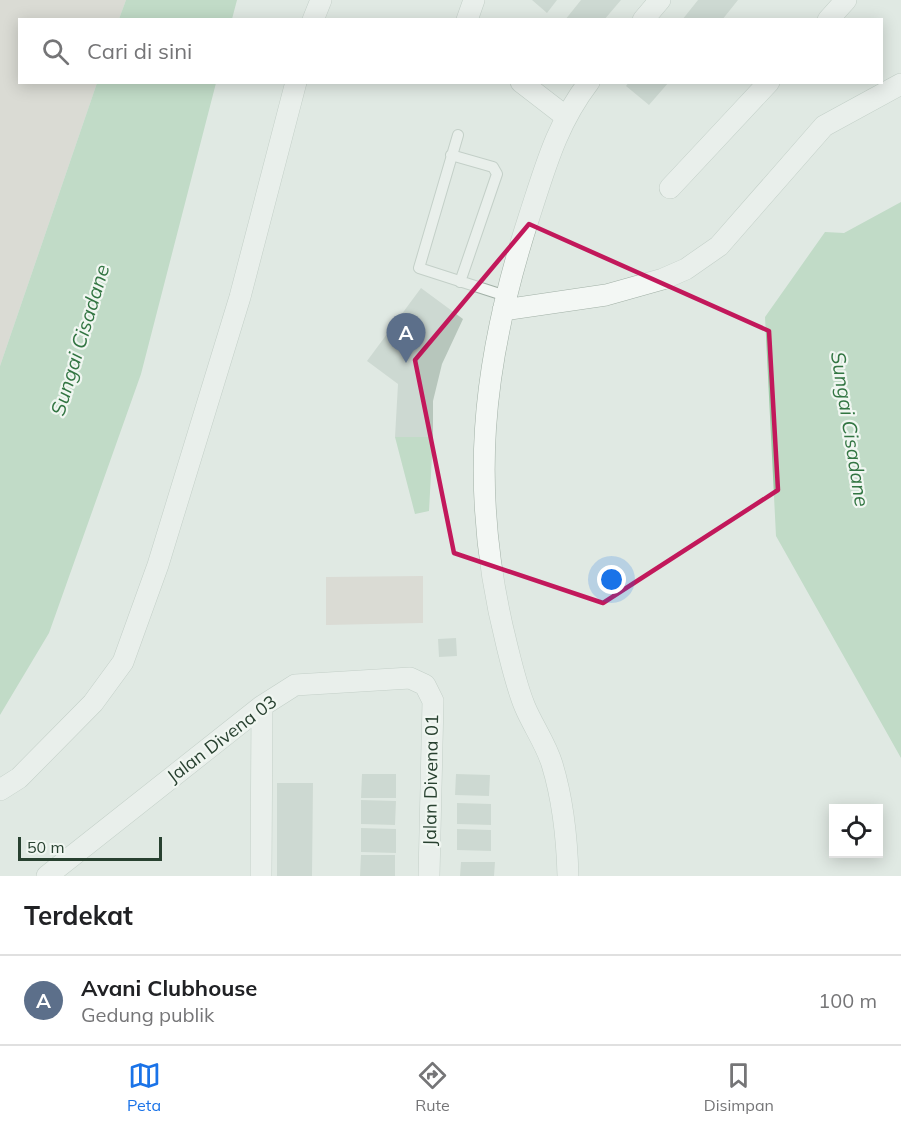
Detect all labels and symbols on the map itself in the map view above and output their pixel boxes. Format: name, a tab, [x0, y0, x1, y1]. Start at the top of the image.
water label: Sungai Cisadane	[45, 261, 114, 418]
pin: A	[386, 314, 426, 363]
water label: Sungai Cisadane	[826, 350, 875, 508]
your location	[597, 565, 626, 594]
street label: Jalan Divena 03	[162, 690, 281, 787]
street label: Jalan Divena 01	[418, 714, 443, 846]
scale bar	[18, 834, 162, 862]

